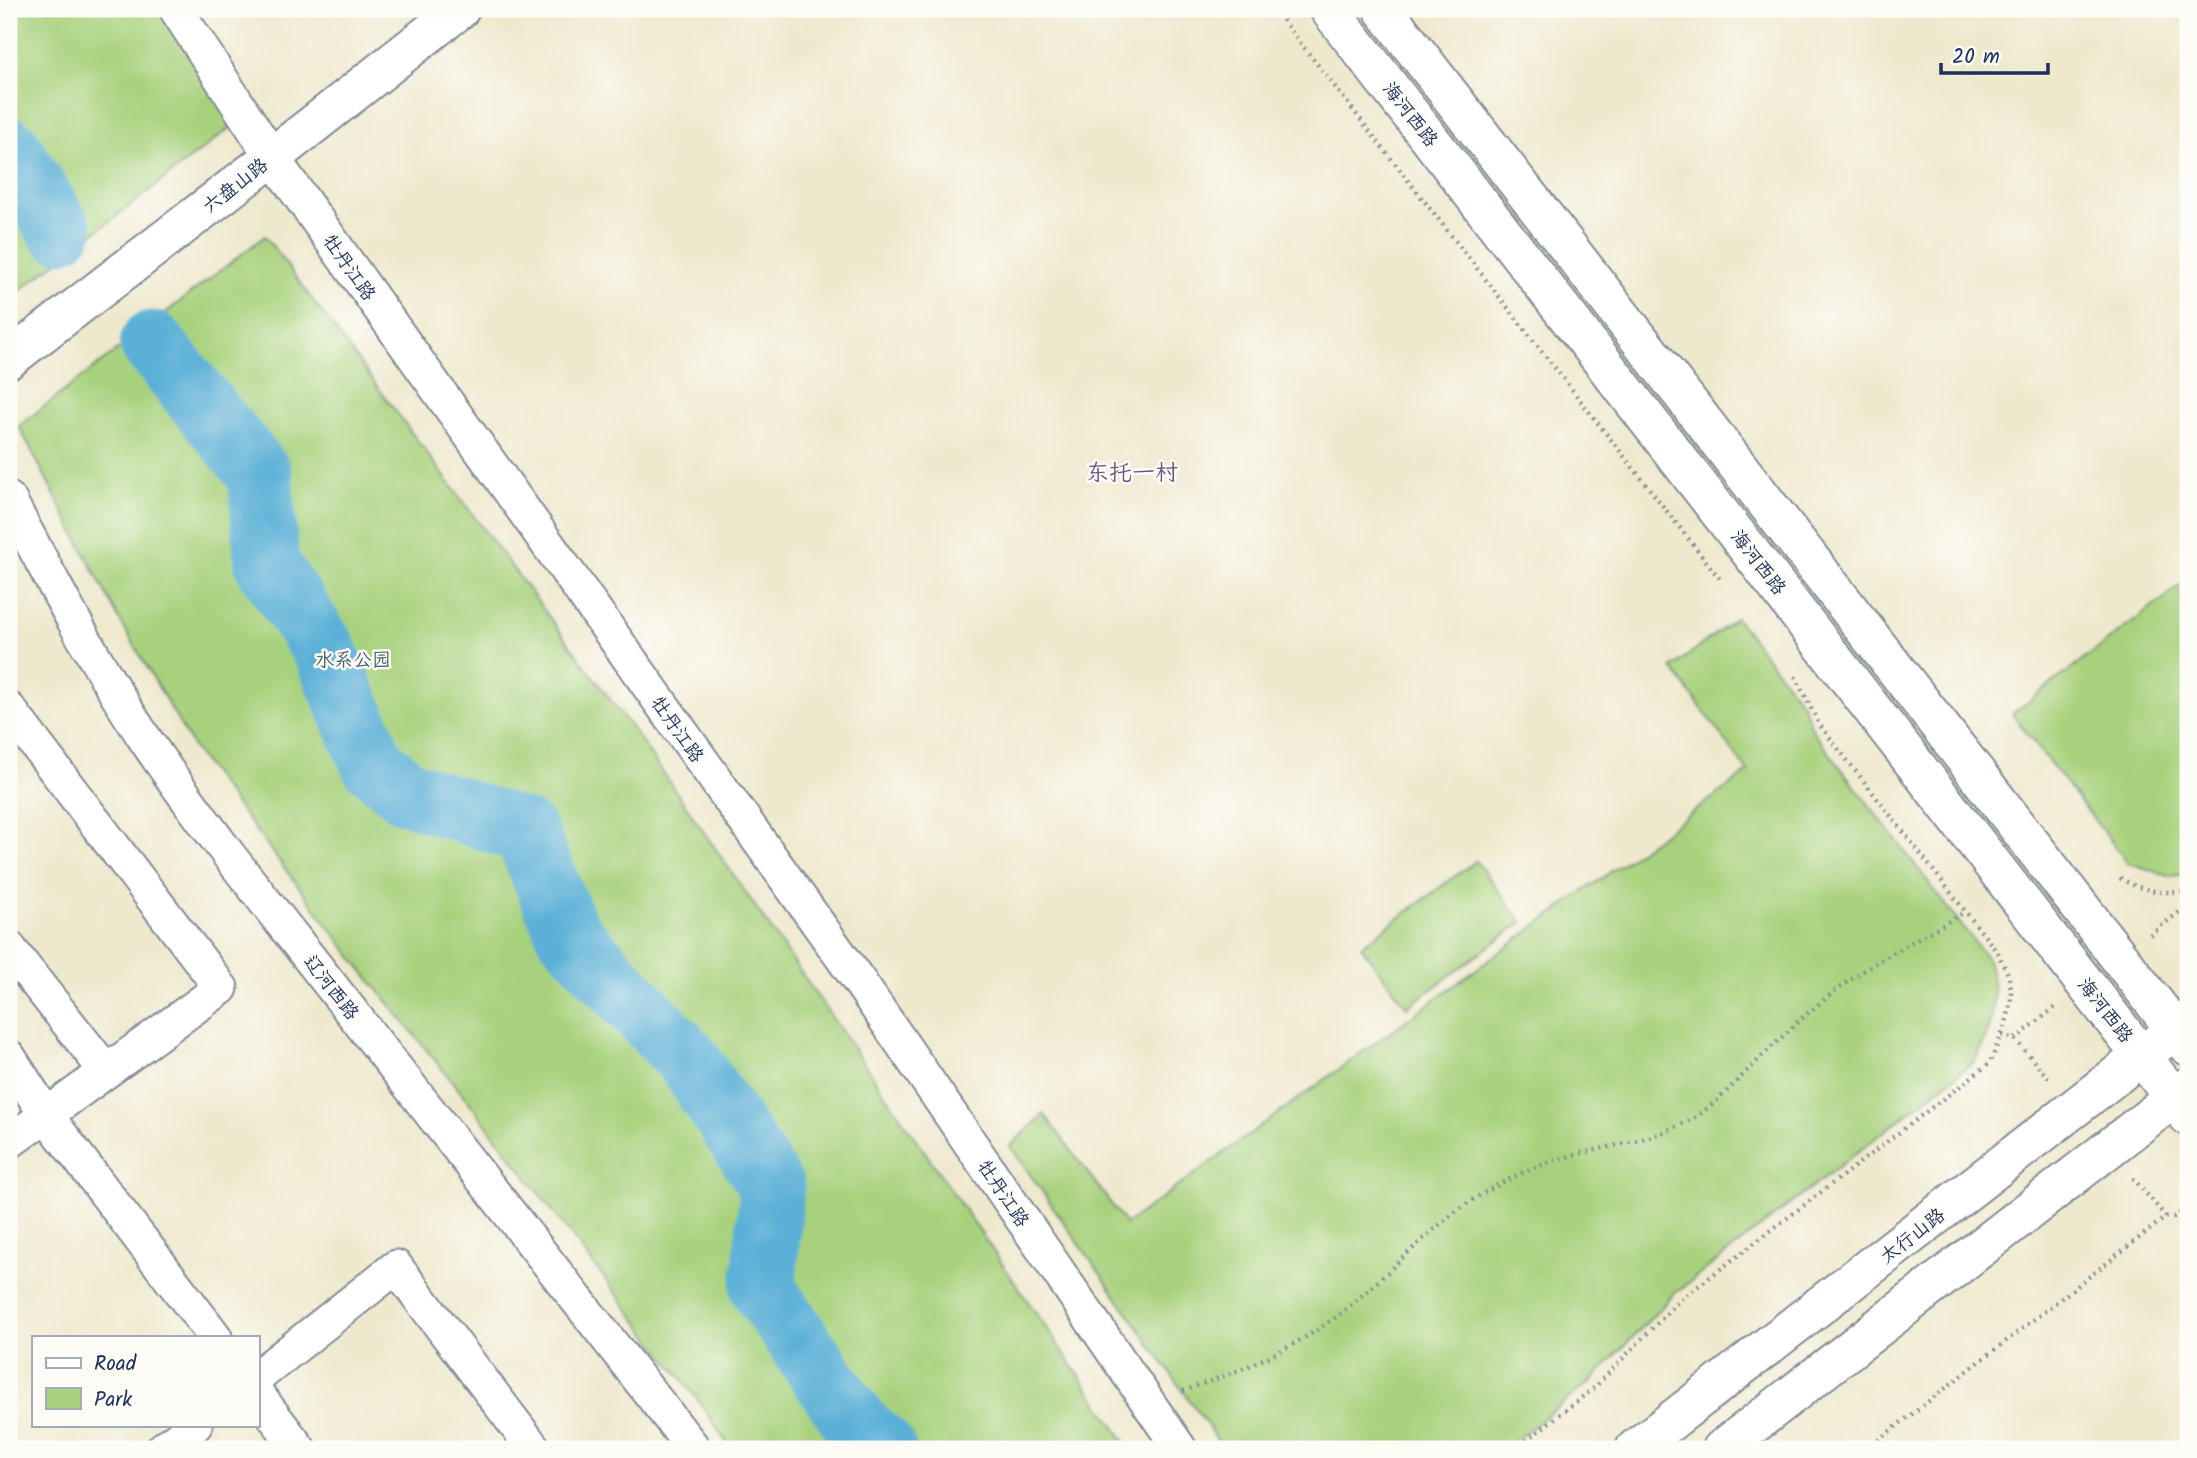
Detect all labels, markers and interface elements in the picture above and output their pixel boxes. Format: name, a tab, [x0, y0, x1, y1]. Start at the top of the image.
scale bar	[1941, 32, 2048, 76]
text: 20 m	[1952, 41, 2000, 74]
street label: 海河西路	[1374, 76, 1445, 154]
street label: 六盘山路	[197, 151, 275, 222]
street label: 牡丹江路	[314, 228, 382, 308]
district label: 东托一村	[1086, 456, 1178, 492]
street label: 海河西路	[1722, 524, 1793, 602]
park label: 水系公园	[315, 646, 391, 676]
street label: 牡丹江路	[642, 690, 710, 770]
street label: 辽河西路	[295, 949, 366, 1027]
street label: 海河西路	[2069, 972, 2140, 1050]
street label: 牡丹江路	[969, 1154, 1036, 1234]
street label: 太行山路	[1874, 1201, 1952, 1272]
legend	[32, 1336, 259, 1426]
text: Road	[94, 1348, 137, 1381]
text: Park	[94, 1384, 132, 1417]

